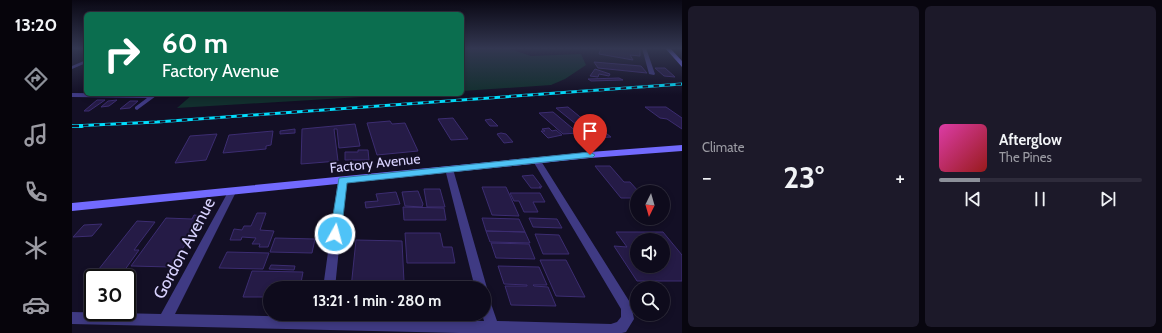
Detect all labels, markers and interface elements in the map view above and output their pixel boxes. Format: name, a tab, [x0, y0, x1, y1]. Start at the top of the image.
text: 13:20	[15, 14, 57, 36]
text: 60 m	[162, 26, 228, 60]
icon: right	[96, 28, 148, 80]
text: Factory Avenue	[162, 60, 279, 82]
icon: directions	[22, 65, 50, 93]
pin	[573, 114, 607, 155]
icon: arrive	[579, 120, 601, 142]
icon: music	[22, 121, 50, 149]
text: Afterglow	[999, 131, 1062, 149]
text: Climate	[702, 139, 744, 155]
street label: Factory Avenue	[329, 149, 421, 177]
text: The Pines	[999, 149, 1052, 165]
text: 23°	[783, 159, 824, 196]
text: −	[702, 164, 712, 191]
text: +	[895, 164, 905, 191]
icon: phone	[22, 178, 50, 206]
north arrow	[630, 185, 670, 225]
map controls	[630, 185, 670, 321]
icon: previous	[962, 188, 984, 210]
icon: pause	[1029, 188, 1051, 210]
icon: next	[1097, 188, 1119, 210]
street label: Gordon Avenue	[149, 194, 219, 302]
position arrow	[314, 213, 356, 255]
button: sound	[630, 233, 670, 273]
icon: climate	[22, 234, 50, 262]
speed limit sign: 30	[84, 269, 136, 321]
button: search	[630, 281, 670, 321]
icon: car	[22, 291, 50, 319]
text: 13:21 · 1 min · 280 m	[313, 292, 441, 310]

